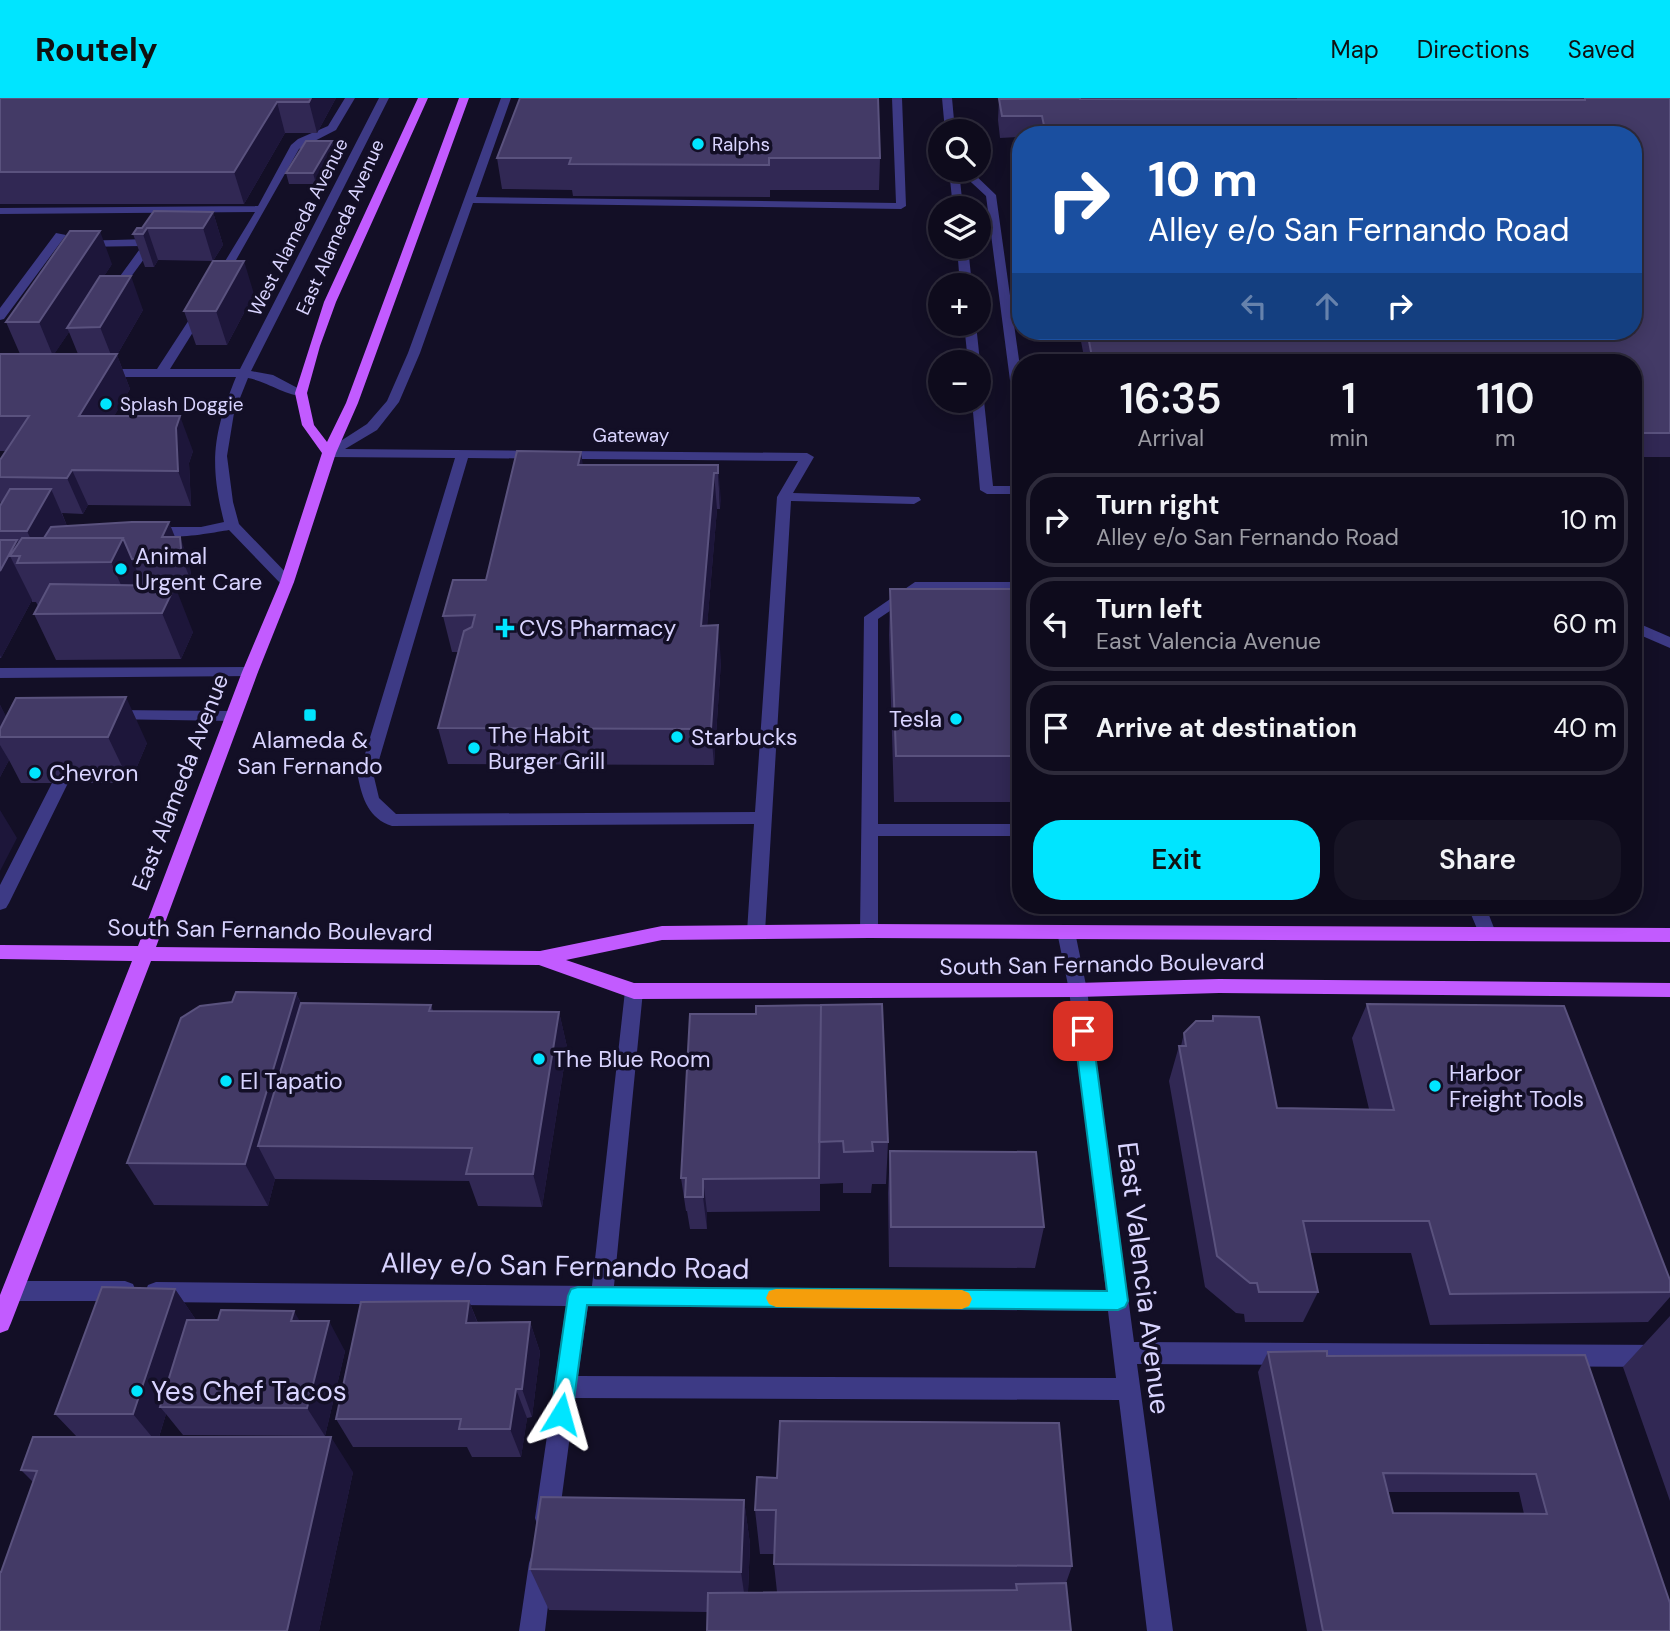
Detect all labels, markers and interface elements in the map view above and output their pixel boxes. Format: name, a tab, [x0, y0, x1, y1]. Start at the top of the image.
text: Routely	[35, 28, 158, 71]
text: Map	[1331, 34, 1379, 65]
text: Directions	[1417, 34, 1530, 65]
text: Saved	[1568, 34, 1635, 65]
map controls	[928, 119, 991, 413]
button: search	[928, 119, 991, 182]
place label: Ralphs	[712, 132, 770, 157]
street label: West Alameda Avenue	[242, 134, 354, 320]
street label: East Alameda Avenue	[290, 135, 390, 319]
marker: Ralphs	[690, 136, 706, 152]
text: 10 m	[1148, 147, 1258, 211]
icon: right	[1033, 154, 1124, 245]
button: layers	[928, 196, 991, 259]
text: Alley e/o San Fernando Road	[1148, 209, 1570, 251]
button: +	[928, 273, 991, 336]
icon: left	[1235, 287, 1273, 325]
icon: ahead	[1308, 287, 1346, 325]
icon: right	[1381, 287, 1419, 325]
button: −	[928, 350, 991, 413]
text: 16:35	[1119, 371, 1222, 426]
text: 1	[1342, 371, 1356, 426]
text: 110	[1476, 371, 1535, 426]
place label: Splash Doggie	[120, 392, 244, 417]
marker: Splash Doggie	[98, 396, 114, 412]
street label: Gateway	[593, 423, 670, 448]
text: Arrival	[1137, 423, 1204, 453]
text: min	[1329, 423, 1368, 453]
text: m	[1495, 423, 1515, 453]
text: Turn right	[1096, 488, 1220, 522]
icon: right	[1037, 501, 1075, 539]
text: 10 m	[1561, 503, 1617, 537]
text: Alley e/o San Fernando Road	[1096, 522, 1399, 552]
place label: Animal Urgent Care	[135, 541, 262, 597]
marker: Animal Urgent Care	[113, 561, 129, 577]
text: Turn left	[1096, 592, 1203, 626]
icon: left	[1037, 605, 1075, 643]
text: 60 m	[1553, 607, 1617, 641]
place label: CVS Pharmacy	[519, 613, 676, 643]
marker: CVS Pharmacy	[497, 620, 513, 636]
text: East Valencia Avenue	[1096, 626, 1321, 656]
street label: East Alameda Avenue	[125, 670, 235, 894]
place label: Tesla	[889, 704, 942, 734]
marker: Alameda & San Fernando	[302, 707, 318, 723]
icon: arrive	[1037, 709, 1075, 747]
marker: Tesla	[948, 711, 964, 727]
text: Arrive at destination	[1096, 711, 1357, 745]
text: 40 m	[1553, 711, 1617, 745]
place label: The Habit Burger Grill	[488, 720, 605, 776]
place label: Starbucks	[691, 722, 798, 752]
place label: Alameda & San Fernando	[237, 725, 383, 781]
marker: Starbucks	[669, 729, 685, 745]
marker: The Habit Burger Grill	[466, 740, 482, 756]
place label: Chevron	[49, 758, 138, 788]
marker: Chevron	[27, 765, 43, 781]
button: Exit	[1033, 820, 1320, 900]
button: Share	[1334, 820, 1621, 900]
street label: South San Fernando Boulevard	[107, 912, 433, 948]
street label: South San Fernando Boulevard	[939, 946, 1265, 982]
pin	[1053, 1001, 1113, 1061]
icon: arrive	[1064, 1012, 1102, 1050]
place label: The Blue Room	[553, 1044, 710, 1074]
marker: The Blue Room	[531, 1051, 547, 1067]
place label: Harbor Freight Tools	[1449, 1058, 1584, 1114]
place label: El Tapatio	[240, 1066, 343, 1096]
marker: El Tapatio	[218, 1073, 234, 1089]
marker: Harbor Freight Tools	[1427, 1078, 1443, 1094]
street label: East Valencia Avenue	[1109, 1140, 1179, 1416]
street label: Alley e/o San Fernando Road	[380, 1244, 750, 1288]
place label: Yes Chef Tacos	[151, 1373, 347, 1410]
position arrow	[524, 1377, 598, 1451]
marker: Yes Chef Tacos	[129, 1383, 145, 1399]

